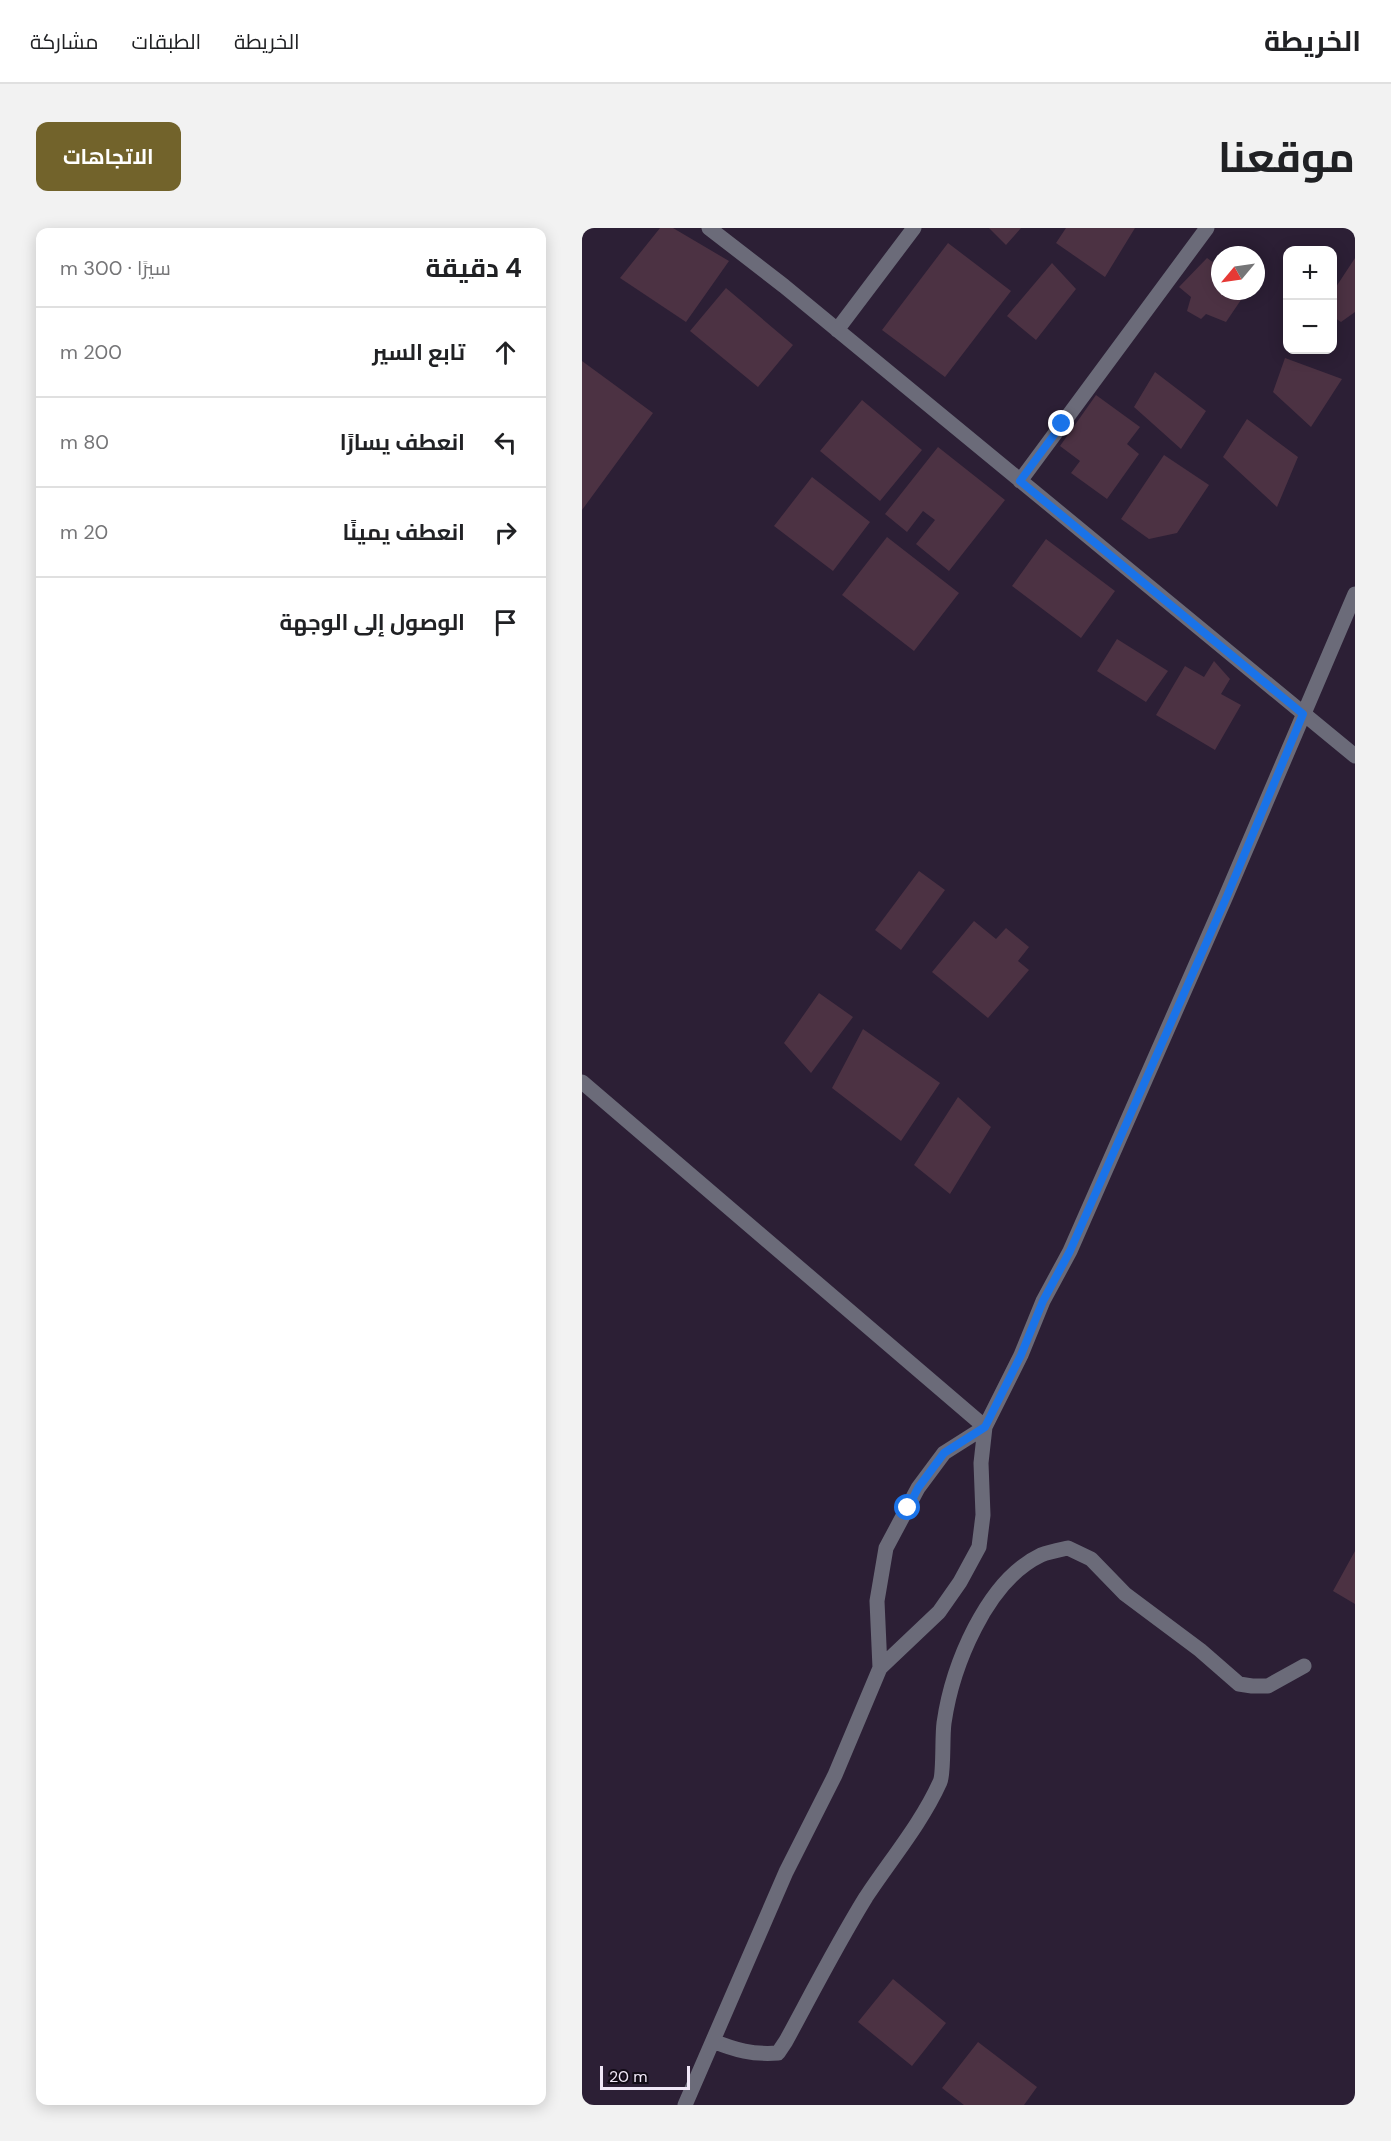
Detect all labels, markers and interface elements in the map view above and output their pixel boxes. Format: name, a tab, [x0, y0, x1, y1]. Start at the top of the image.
text: الخريطة	[1264, 23, 1361, 60]
text: مشاركة	[30, 28, 99, 56]
text: الطبقات	[132, 28, 201, 56]
text: الخريطة	[234, 28, 300, 56]
button: الاتجاهات	[36, 122, 181, 191]
text: موقعنا	[1218, 130, 1355, 185]
north arrow	[1211, 246, 1265, 300]
map controls	[1283, 246, 1337, 354]
button: +	[1283, 246, 1337, 300]
text: 4 دقيقة	[425, 251, 522, 285]
text: سيرًا · 300 m	[60, 255, 171, 281]
button: −	[1283, 300, 1337, 354]
icon: ahead	[489, 336, 522, 369]
text: تابع السير	[372, 338, 465, 367]
text: 200 m	[60, 339, 122, 365]
route end	[1048, 410, 1074, 436]
icon: left	[489, 426, 522, 459]
text: انعطف يسارًا	[340, 428, 465, 457]
text: 80 m	[60, 429, 109, 455]
icon: right	[489, 516, 522, 549]
text: انعطف يمينًا	[343, 518, 465, 547]
text: 20 m	[60, 519, 108, 545]
icon: arrive	[489, 606, 522, 639]
text: الوصول إلى الوجهة	[279, 608, 465, 637]
route start	[894, 1494, 920, 1520]
scale bar	[600, 2063, 690, 2090]
text: 20 m	[609, 2066, 648, 2087]

